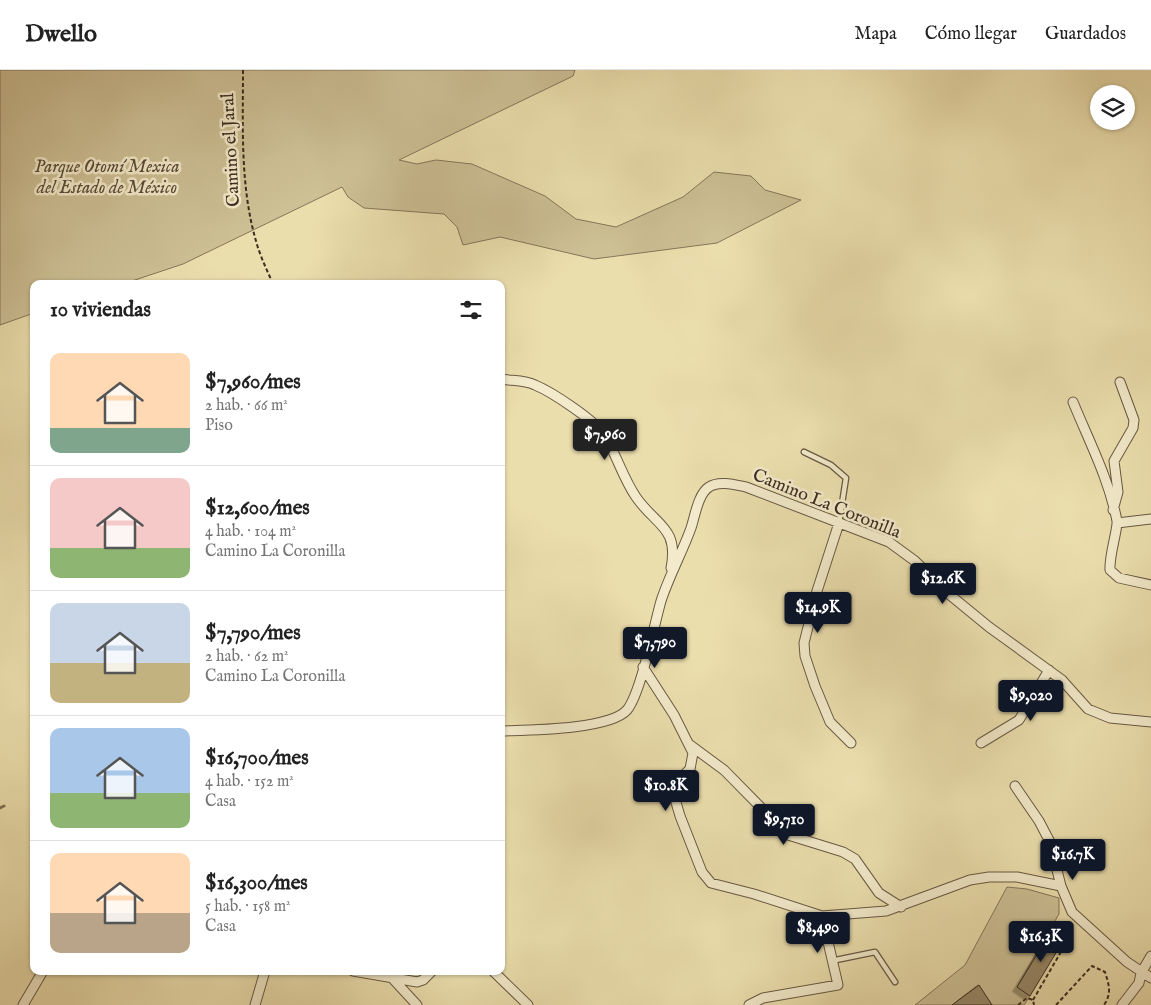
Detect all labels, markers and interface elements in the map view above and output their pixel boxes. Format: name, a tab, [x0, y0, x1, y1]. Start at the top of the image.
text: Dwello	[25, 19, 97, 50]
text: Mapa	[854, 23, 897, 46]
text: Cómo llegar	[925, 23, 1017, 46]
text: Guardados	[1045, 23, 1126, 46]
map controls	[1090, 85, 1135, 130]
button: layers	[1090, 85, 1135, 130]
street label: Camino el Jaral	[217, 92, 246, 207]
park label: Parque Otomí Mexica del Estado de México	[35, 156, 179, 200]
icon: filters	[457, 296, 485, 324]
text: 10 viviendas	[50, 297, 151, 324]
text: $7,960/mes	[205, 369, 301, 396]
icon: home	[90, 373, 150, 433]
text: 2 hab. · 66 m²	[205, 396, 288, 416]
text: Piso	[205, 416, 233, 436]
pin: $7,960	[564, 418, 646, 461]
text: $7,960	[584, 425, 626, 445]
street label: Camino La Coronilla	[749, 464, 904, 545]
text: $12,600/mes	[205, 495, 310, 522]
icon: home	[90, 498, 150, 558]
text: 4 hab. · 104 m²	[205, 522, 296, 542]
text: Camino La Coronilla	[205, 542, 345, 562]
pin: $12.6K	[902, 562, 984, 605]
text: $12.6K	[921, 569, 965, 589]
pin: $14.9K	[777, 592, 859, 634]
text: $14.9K	[795, 598, 841, 618]
text: $7,790/mes	[205, 620, 301, 647]
icon: home	[90, 623, 150, 683]
pin: $7,790	[614, 626, 696, 669]
text: $7,790	[634, 633, 676, 653]
text: 2 hab. · 62 m²	[205, 647, 289, 667]
text: Camino La Coronilla	[205, 667, 345, 687]
pin: $9,020	[990, 680, 1072, 722]
text: $9,020	[1009, 686, 1053, 706]
text: $16,700/mes	[205, 745, 309, 772]
icon: home	[90, 748, 150, 808]
pin: $10.8K	[625, 770, 707, 812]
text: 4 hab. · 152 m²	[205, 772, 294, 792]
text: $10.8K	[644, 776, 688, 796]
text: Casa	[205, 792, 236, 812]
pin: $9,710	[743, 804, 825, 846]
text: $9,710	[764, 810, 804, 830]
pin: $16.7K	[1032, 838, 1114, 881]
text: $16.7K	[1051, 845, 1095, 865]
text: $16,300/mes	[205, 870, 308, 897]
icon: home	[90, 873, 150, 933]
text: 5 hab. · 158 m²	[205, 897, 291, 917]
pin: $8,490	[777, 912, 859, 954]
text: Casa	[205, 917, 236, 937]
text: $8,490	[797, 918, 839, 938]
pin: $16.3K	[1000, 920, 1082, 963]
text: $16.3K	[1020, 927, 1062, 947]

